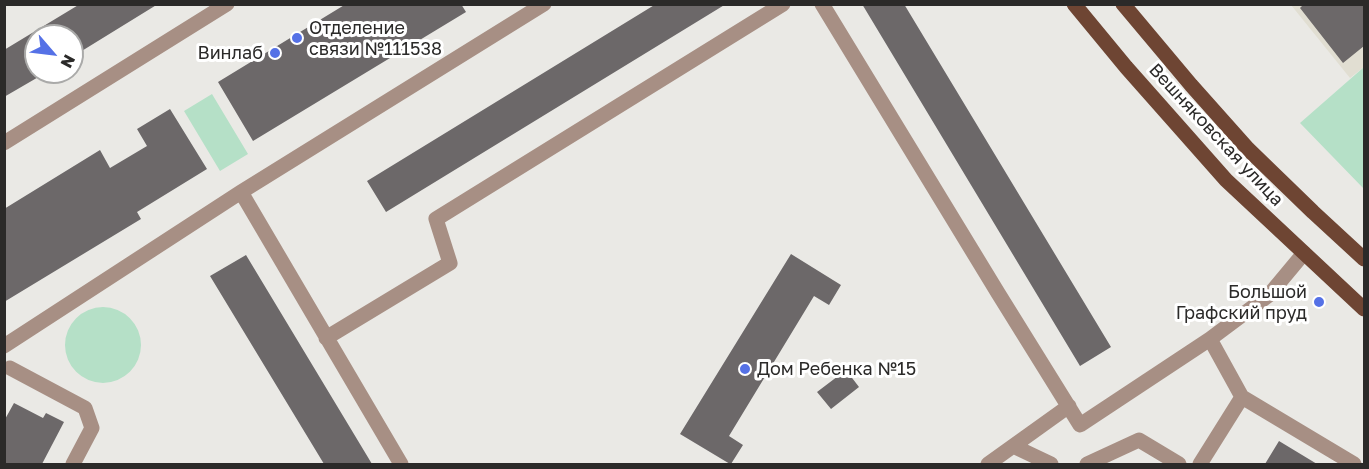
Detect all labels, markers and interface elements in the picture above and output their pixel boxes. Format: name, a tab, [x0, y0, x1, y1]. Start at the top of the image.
place label: Отделение связи №111538	[309, 17, 442, 60]
north arrow	[24, 24, 84, 84]
marker: Отделение связи №111538	[290, 31, 304, 45]
place label: Винлаб	[198, 42, 263, 64]
marker: Винлаб	[268, 46, 282, 60]
text: N	[56, 51, 80, 72]
street label: Вешняковская улица	[1144, 59, 1288, 211]
place label: Большой Графский пруд	[1176, 281, 1307, 324]
marker: Большой Графский пруд	[1312, 295, 1326, 309]
place label: Дом Ребенка №15	[757, 358, 916, 380]
marker: Дом Ребенка №15	[738, 362, 752, 376]

